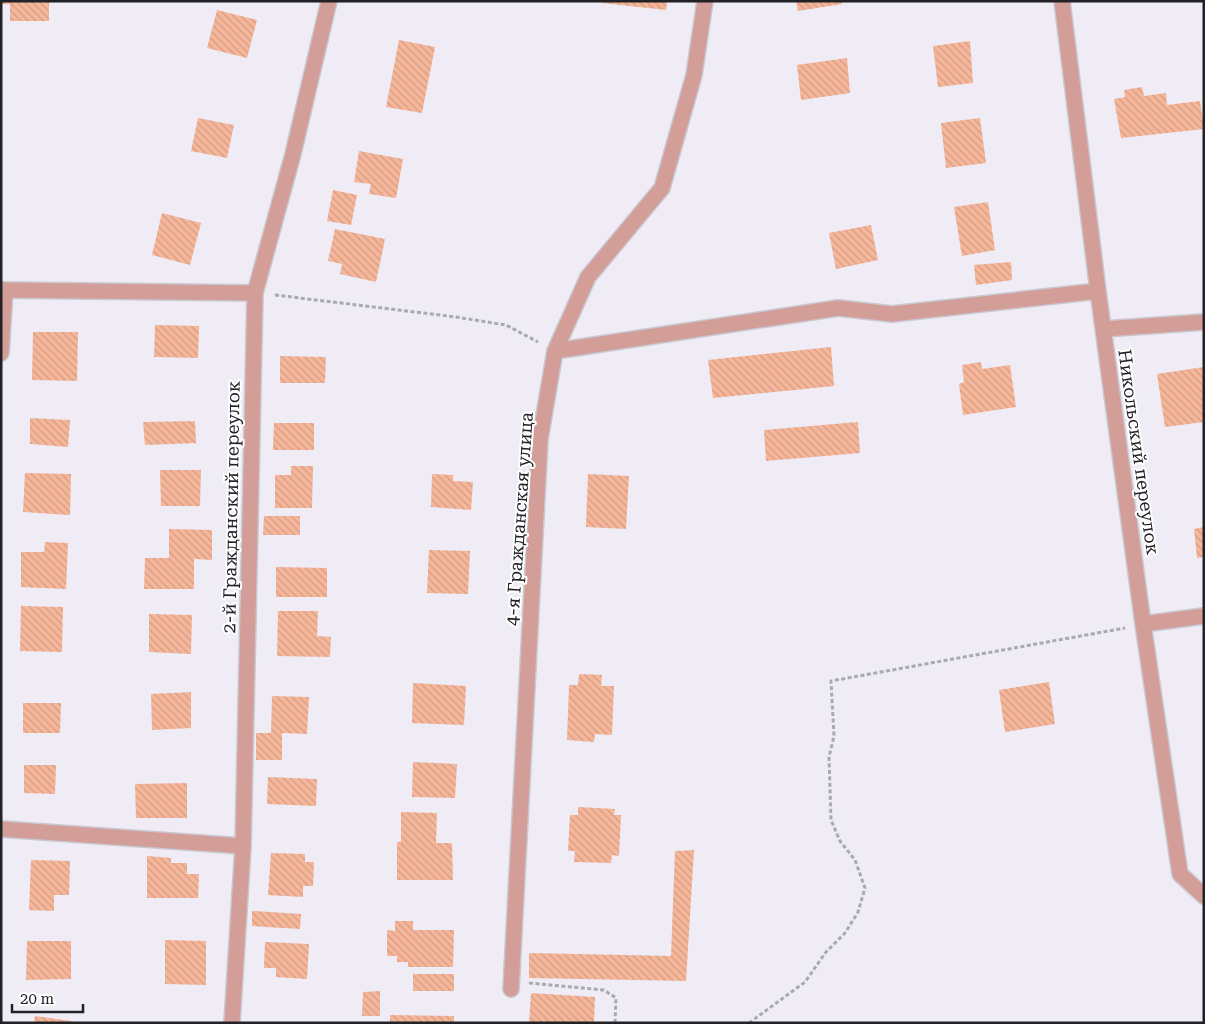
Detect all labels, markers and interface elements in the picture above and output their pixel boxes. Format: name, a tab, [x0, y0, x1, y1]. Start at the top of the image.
street label: Никольский переулок	[1114, 348, 1164, 556]
street label: 2-й Гражданский переулок	[218, 380, 244, 634]
street label: 4-я Гражданская улица	[501, 411, 537, 627]
scale bar	[12, 982, 84, 1014]
text: 20 m	[20, 990, 55, 1008]

